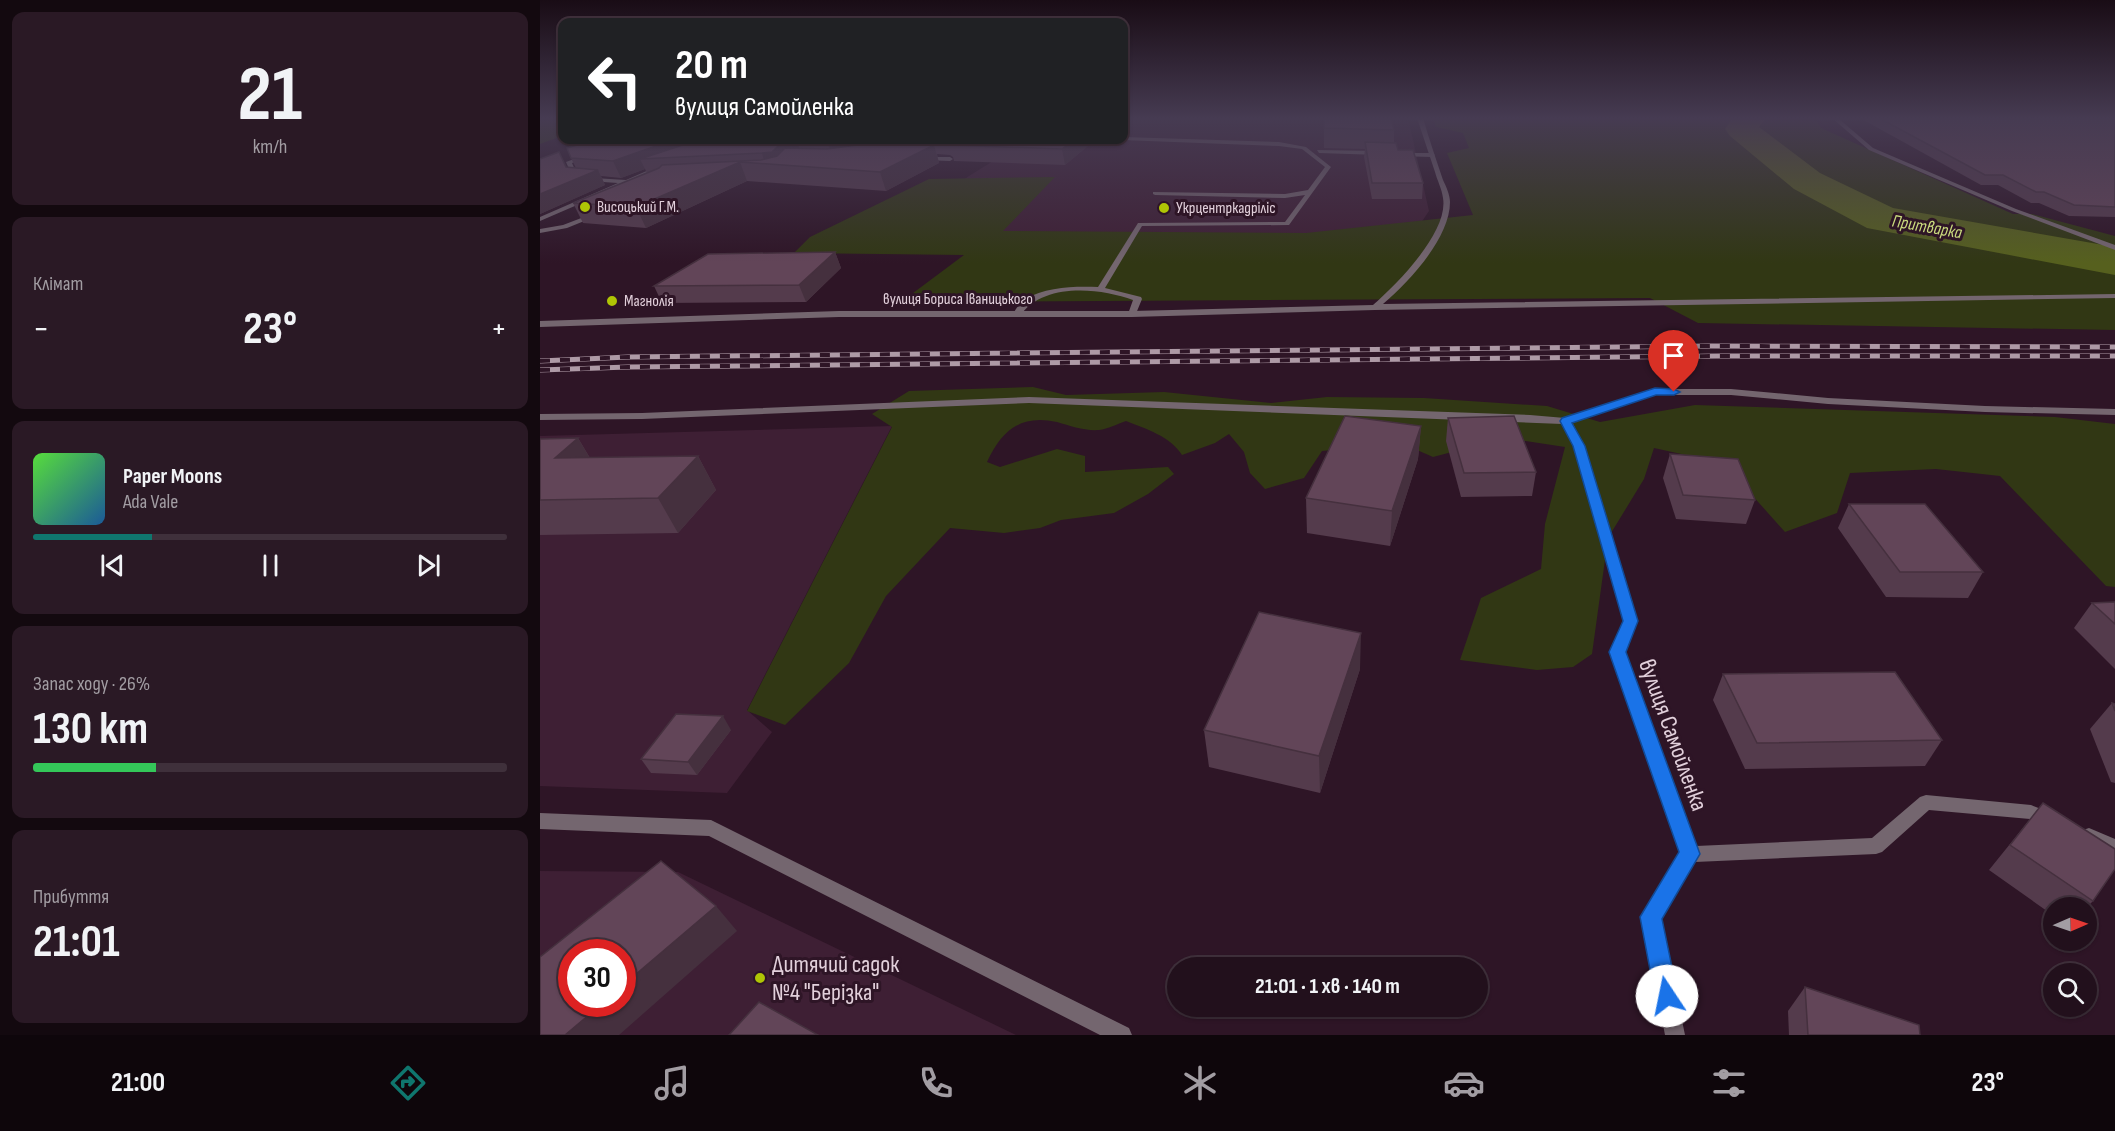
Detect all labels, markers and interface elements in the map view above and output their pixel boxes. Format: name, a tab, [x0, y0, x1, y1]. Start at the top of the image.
text: 20 m	[675, 40, 748, 91]
icon: left	[576, 42, 654, 120]
text: 21	[238, 49, 302, 142]
text: вулиця Самойленка	[675, 91, 854, 123]
text: km/h	[253, 135, 287, 159]
place label: Висоцький Г.М.	[597, 198, 679, 217]
place label: Укрцентркадріліс	[1176, 199, 1276, 218]
marker: Висоцький Г.М.	[578, 200, 592, 214]
marker: Укрцентркадріліс	[1157, 201, 1171, 215]
water label: Притварка	[1890, 211, 1964, 244]
text: Клімат	[33, 272, 83, 296]
street label: вулиця Бориса Іваницького	[883, 290, 1033, 309]
place label: Магнолія	[624, 292, 674, 311]
marker: Магнолія	[605, 294, 619, 308]
text: 23°	[243, 302, 297, 357]
text: −	[33, 309, 49, 349]
text: +	[491, 309, 507, 349]
pin	[1648, 330, 1699, 392]
icon: arrive	[1657, 339, 1690, 372]
text: Paper Moons	[123, 463, 222, 490]
text: Ada Vale	[123, 490, 178, 514]
icon: previous	[96, 549, 129, 582]
icon: pause	[254, 549, 287, 582]
icon: next	[412, 549, 445, 582]
street label: вулиця Самойленка	[1632, 655, 1714, 815]
text: Запас ходу · 26%	[33, 672, 150, 696]
text: 130 km	[33, 702, 148, 757]
text: Прибуття	[33, 885, 109, 909]
north arrow	[2043, 897, 2097, 951]
map controls	[2043, 897, 2097, 1017]
text: 21:01	[33, 915, 120, 970]
speed limit sign: 30	[558, 939, 636, 1017]
place label: Дитячий садок №4 "Берізка"	[772, 950, 900, 1007]
button: search	[2043, 963, 2097, 1017]
position arrow	[1635, 964, 1699, 1028]
marker: Дитячий садок №4 "Берізка"	[753, 971, 767, 985]
text: 21:01 · 1 хв · 140 m	[1255, 973, 1400, 1000]
icon: directions	[387, 1062, 429, 1104]
icon: music	[651, 1062, 693, 1104]
icon: phone	[915, 1062, 957, 1104]
icon: climate	[1179, 1062, 1221, 1104]
icon: car	[1443, 1062, 1485, 1104]
icon: filters	[1708, 1062, 1750, 1104]
text: 21:00	[111, 1067, 165, 1099]
text: 23°	[1972, 1067, 2004, 1099]

